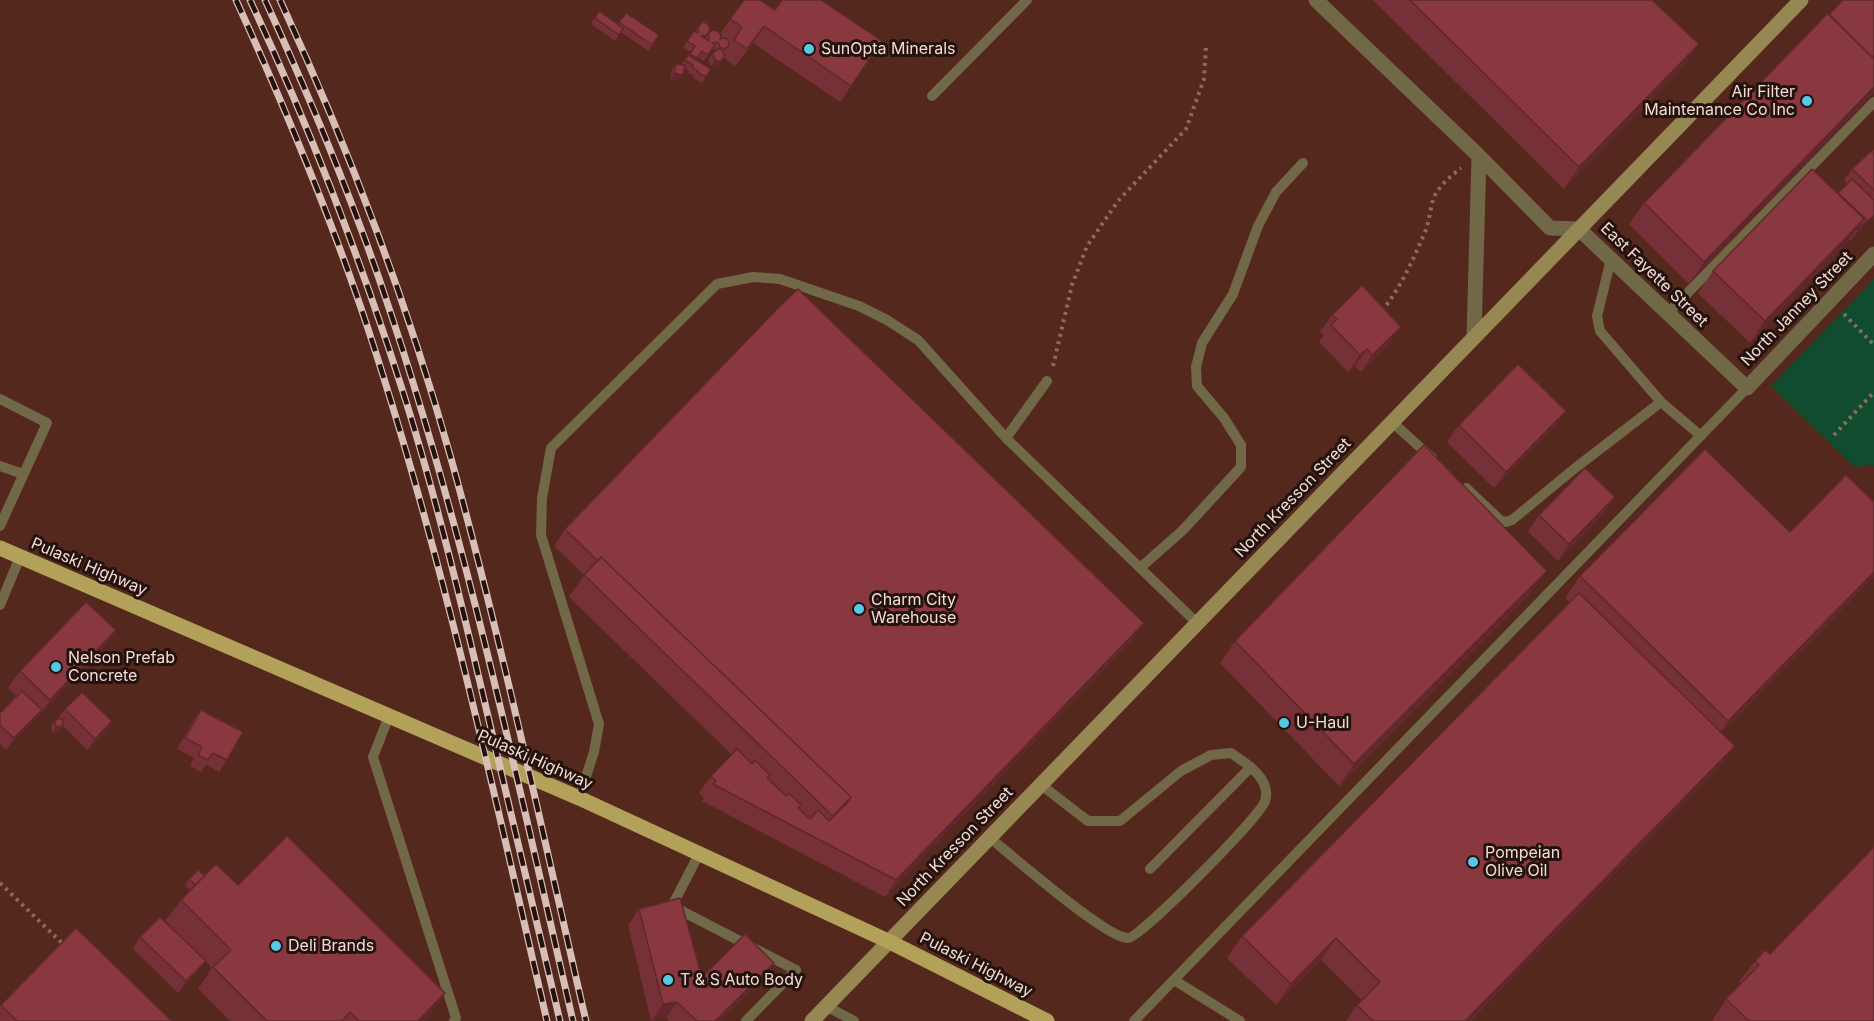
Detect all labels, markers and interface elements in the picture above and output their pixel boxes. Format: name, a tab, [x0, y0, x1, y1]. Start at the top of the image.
place label: SunOpta Minerals	[821, 39, 955, 59]
marker: SunOpta Minerals	[802, 42, 816, 56]
place label: Air Filter Maintenance Co Inc	[1644, 82, 1795, 120]
marker: Air Filter Maintenance Co Inc	[1800, 94, 1814, 108]
street label: East Fayette Street	[1596, 219, 1712, 331]
street label: North Janney Street	[1737, 248, 1857, 370]
street label: North Kresson Street	[1231, 434, 1355, 562]
street label: Pulaski Highway	[28, 534, 150, 600]
place label: Charm City Warehouse	[871, 590, 956, 628]
marker: Charm City Warehouse	[852, 602, 866, 616]
place label: Nelson Prefab Concrete	[68, 648, 175, 686]
marker: Nelson Prefab Concrete	[49, 660, 63, 674]
place label: U-Haul	[1296, 713, 1349, 733]
marker: U-Haul	[1277, 716, 1291, 730]
street label: Pulaski Highway	[474, 726, 596, 794]
street label: North Kresson Street	[893, 783, 1017, 911]
place label: Pompeian Olive Oil	[1485, 843, 1560, 881]
marker: Pompeian Olive Oil	[1466, 855, 1480, 869]
street label: Pulaski Highway	[916, 928, 1036, 1002]
place label: Deli Brands	[288, 936, 374, 956]
marker: Deli Brands	[269, 939, 283, 953]
place label: T & S Auto Body	[680, 970, 803, 990]
marker: T & S Auto Body	[661, 973, 675, 987]

